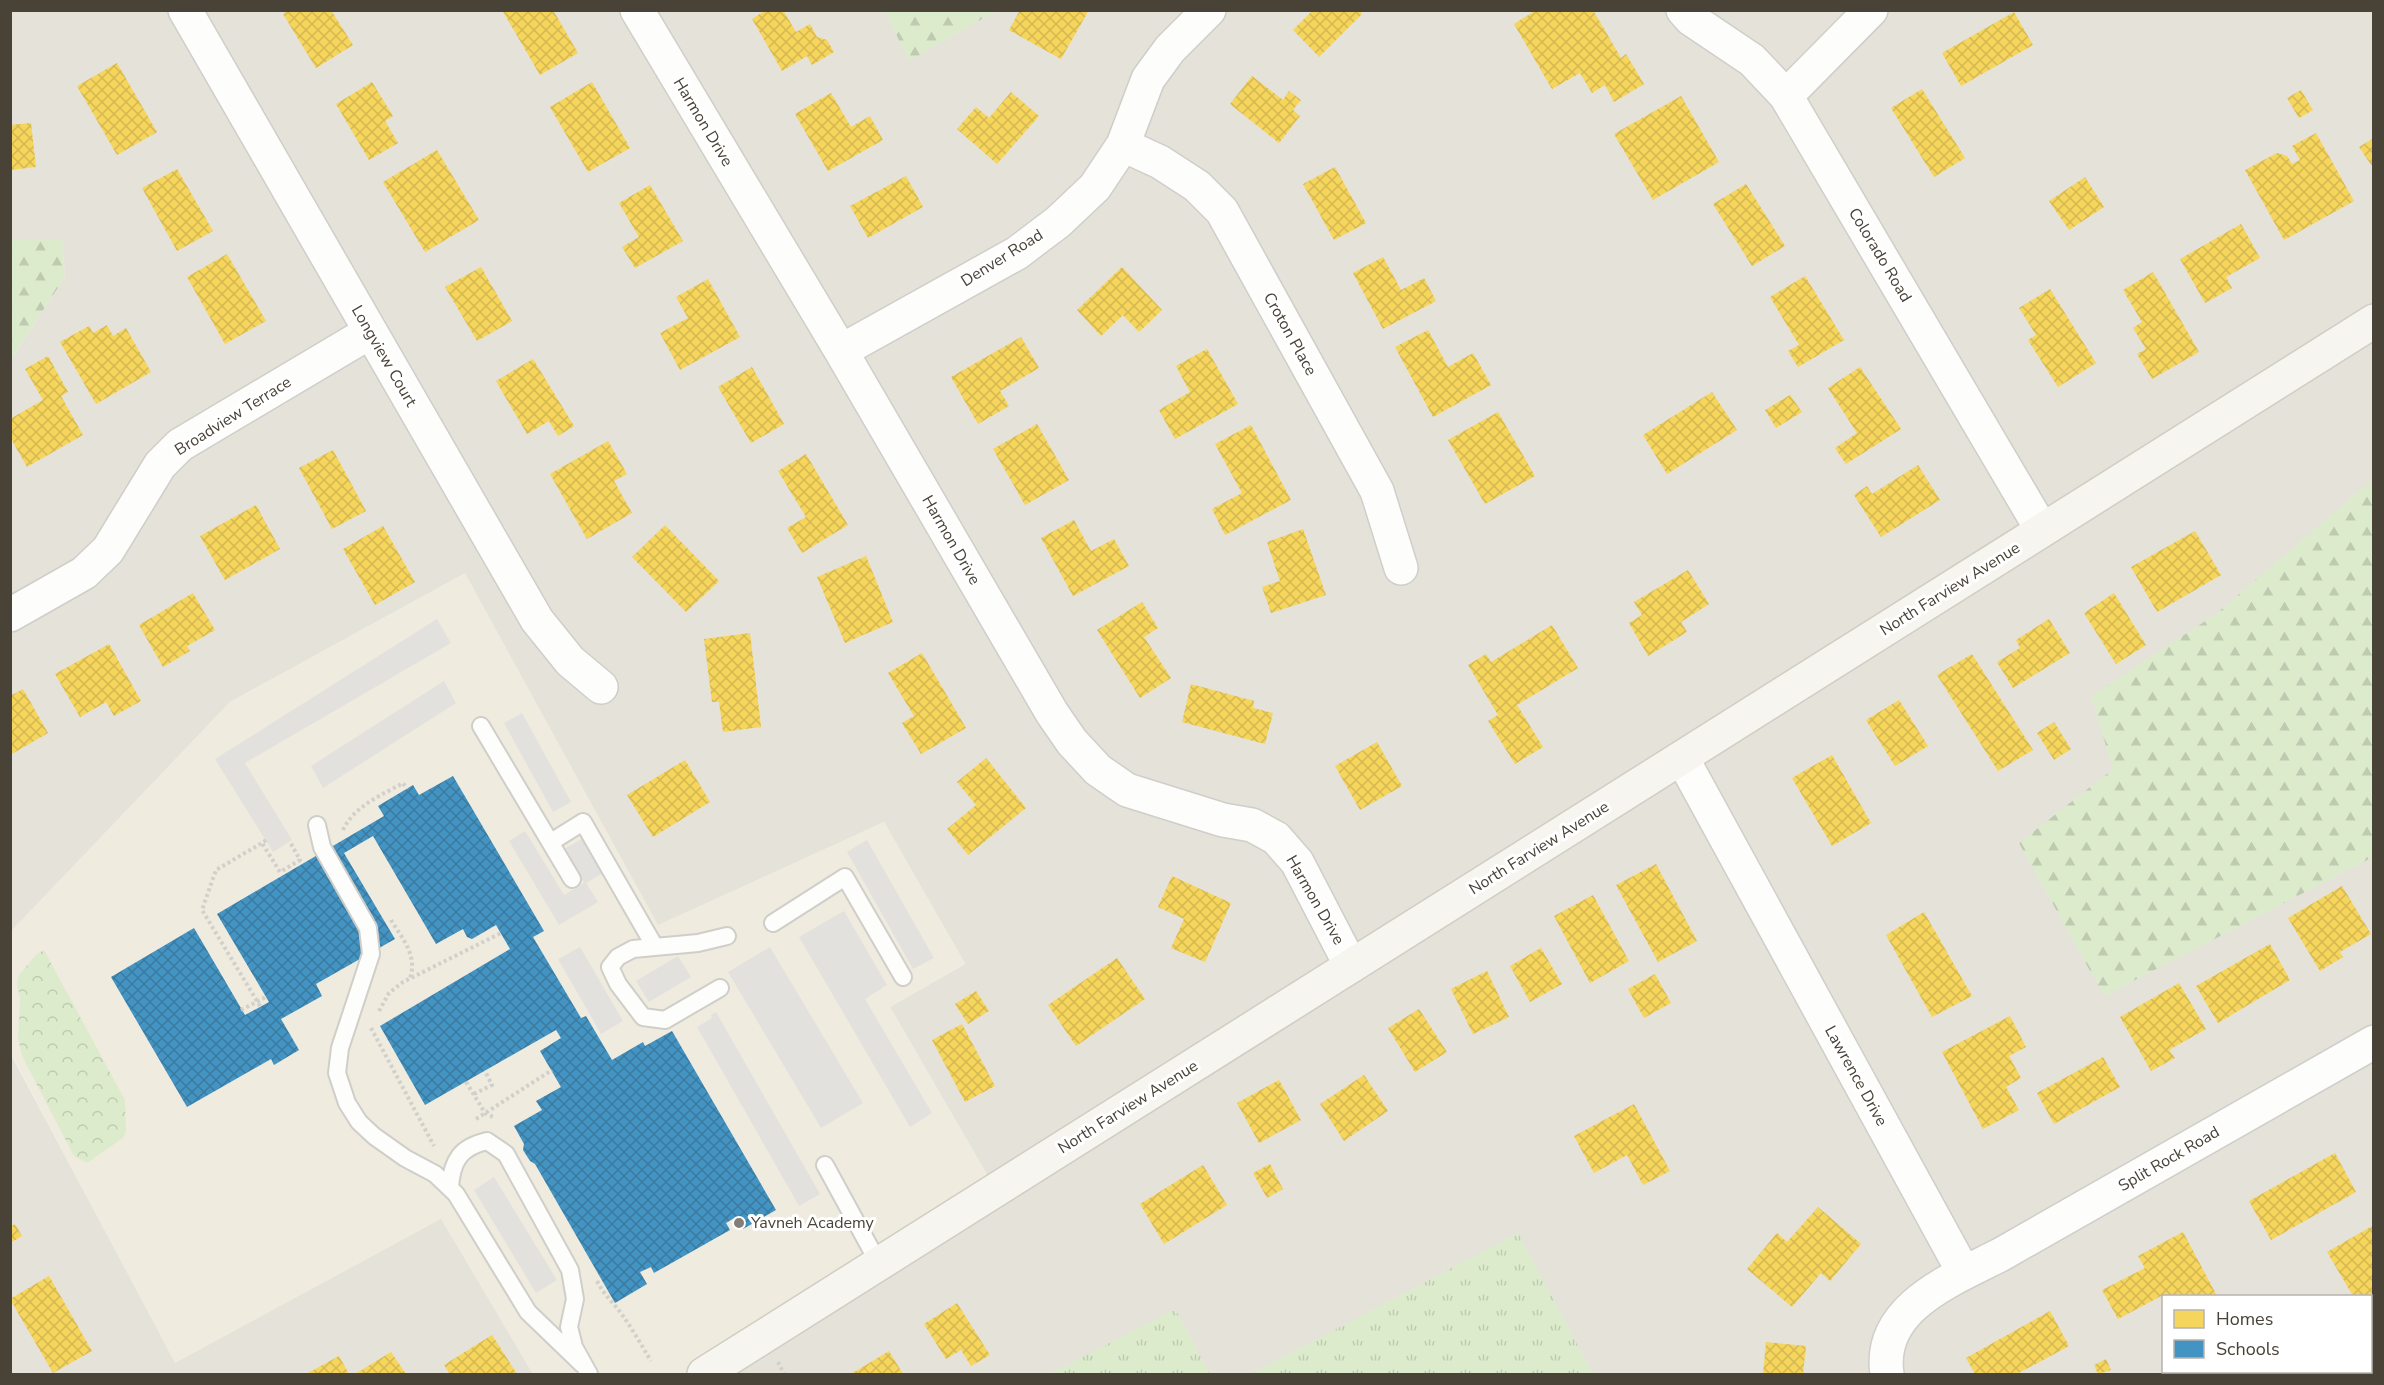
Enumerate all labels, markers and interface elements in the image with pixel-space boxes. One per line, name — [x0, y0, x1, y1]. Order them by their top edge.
street label: Harmon Drive — [668, 73, 738, 171]
street label: Colorado Road — [1843, 204, 1917, 306]
street label: Denver Road — [957, 224, 1047, 292]
street label: Croton Place — [1258, 288, 1322, 380]
street label: Longview Court — [346, 301, 422, 411]
street label: Broadview Terrace — [171, 371, 295, 461]
street label: Harmon Drive — [916, 491, 986, 589]
street label: North Farview Avenue — [1876, 537, 2024, 641]
street label: North Farview Avenue — [1465, 796, 1613, 900]
street label: Harmon Drive — [1280, 851, 1350, 949]
street label: Lawrence Drive — [1819, 1022, 1893, 1130]
street label: North Farview Avenue — [1054, 1055, 1202, 1159]
street label: Split Rock Road — [2114, 1121, 2224, 1197]
place label: Yavneh Academy — [750, 1212, 875, 1234]
marker: Yavneh Academy — [732, 1216, 746, 1230]
legend — [2162, 1295, 2372, 1373]
text: Homes — [2216, 1307, 2273, 1331]
text: Schools — [2216, 1337, 2280, 1361]

